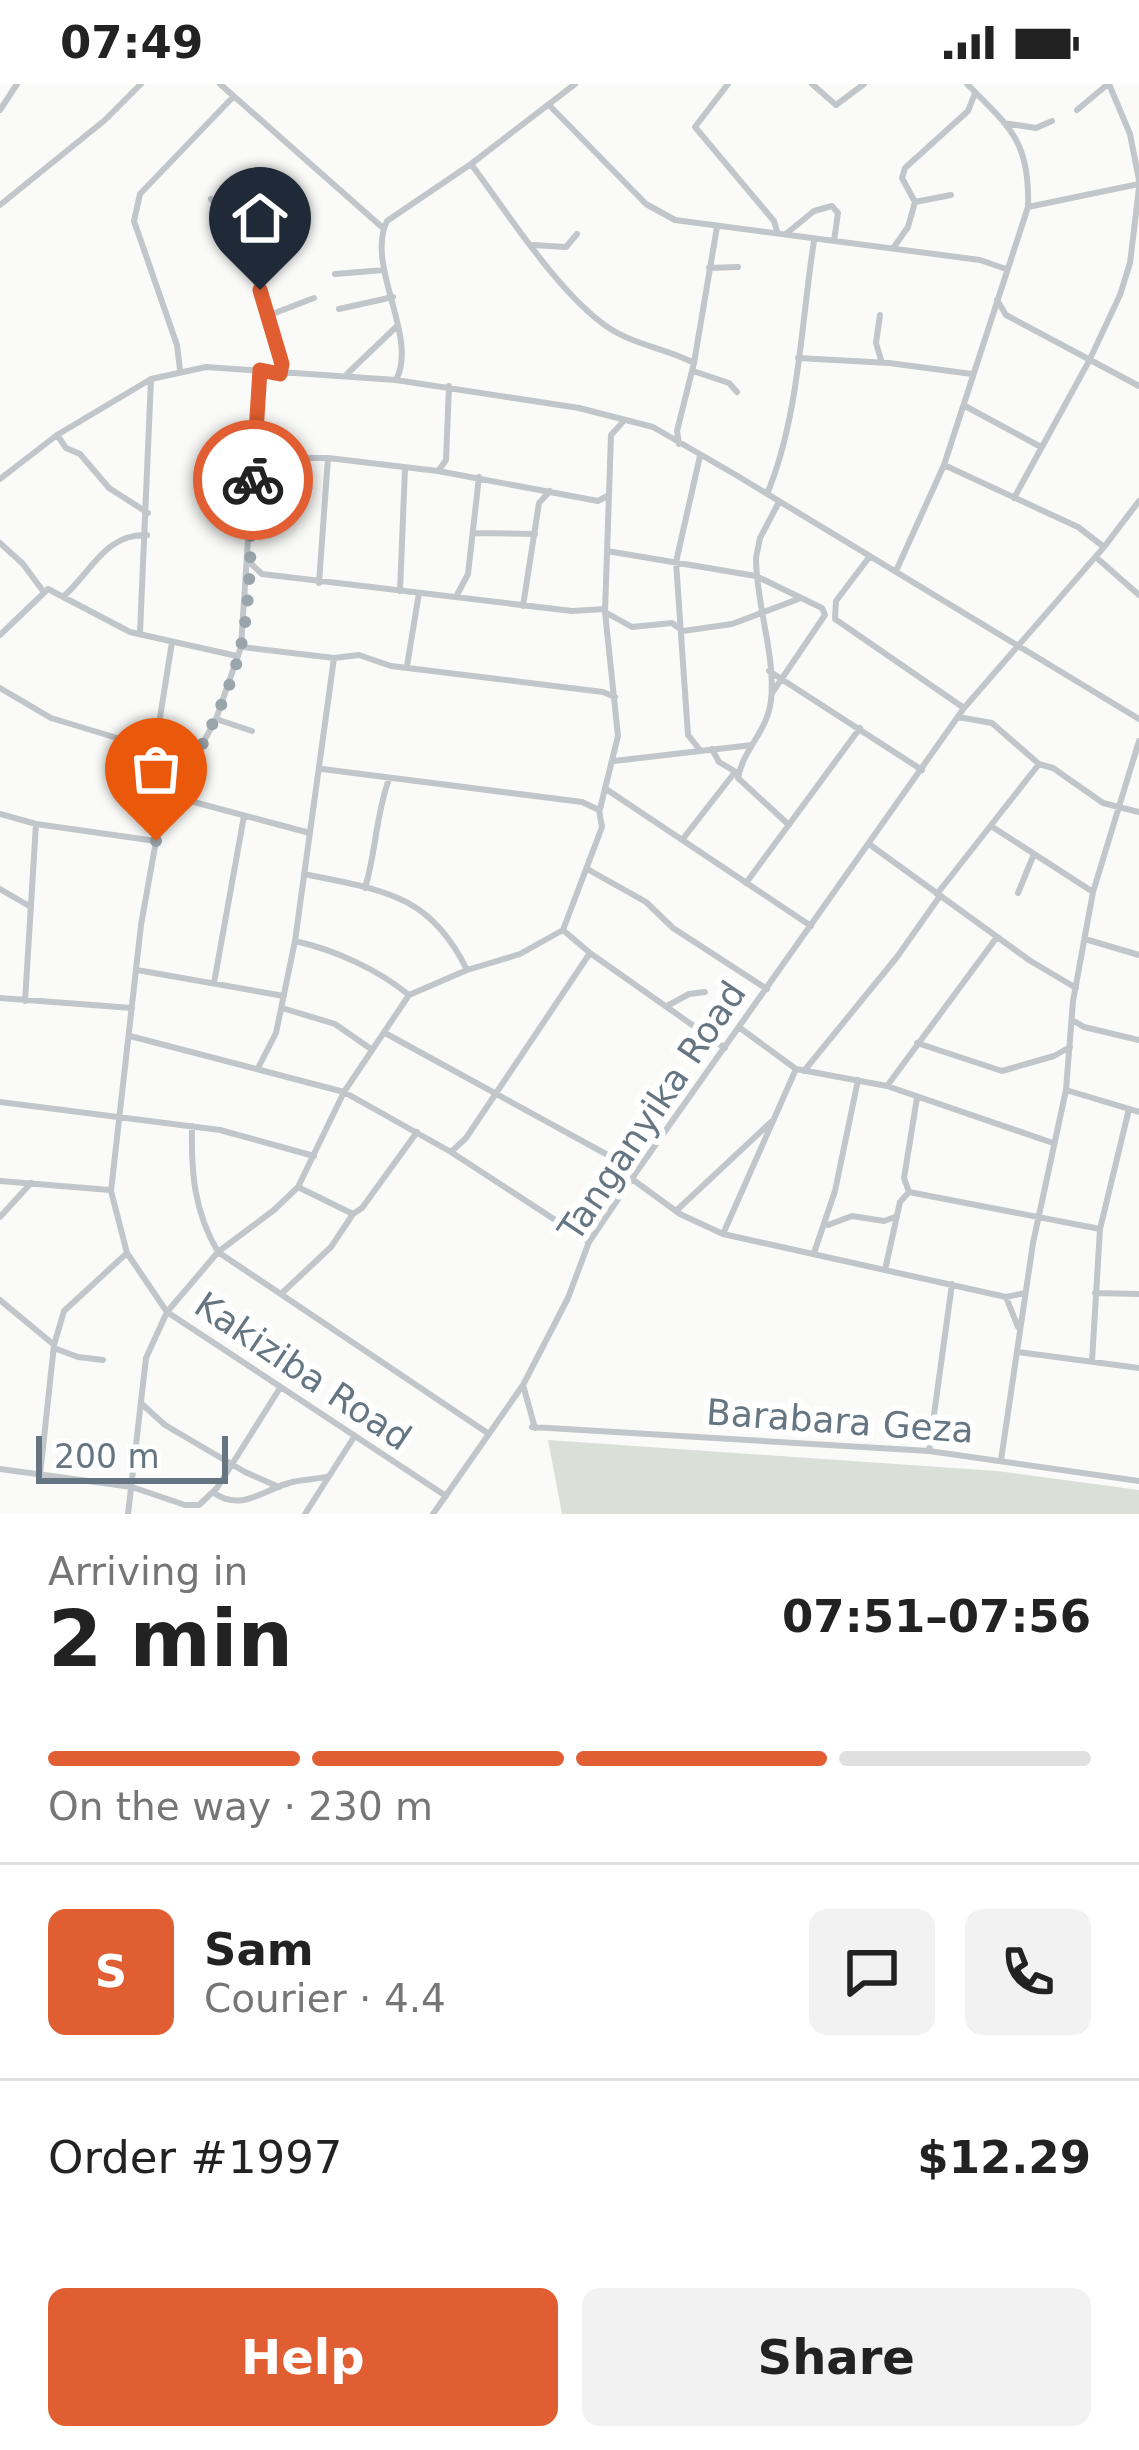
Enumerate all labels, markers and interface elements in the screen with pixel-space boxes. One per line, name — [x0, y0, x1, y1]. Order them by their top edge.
text: 07:49 — [60, 16, 203, 69]
pin — [209, 167, 311, 290]
icon: home — [227, 185, 293, 251]
courier — [193, 420, 313, 540]
icon: bike — [220, 447, 286, 513]
pin — [105, 718, 207, 841]
icon: bag — [123, 736, 189, 802]
street label: Tanganyika Road — [549, 974, 754, 1249]
street label: Kakiziba Road — [187, 1284, 419, 1458]
street label: Barabara Geza — [705, 1391, 975, 1451]
scale bar — [36, 1430, 228, 1483]
text: 200 m — [54, 1437, 160, 1476]
text: Arriving in — [48, 1549, 248, 1594]
text: 07:51–07:56 — [782, 1590, 1091, 1643]
text: 2 min — [48, 1594, 293, 1684]
text: On the way · 230 m — [48, 1784, 433, 1829]
button: chat — [809, 1909, 935, 2035]
button: phone — [965, 1909, 1091, 2035]
text: Sam — [204, 1923, 314, 1976]
text: S — [95, 1945, 127, 1998]
text: Courier · 4.4 — [204, 1976, 446, 2021]
text: Order #1997 — [48, 2131, 342, 2184]
text: $12.29 — [917, 2131, 1091, 2184]
button: Help — [48, 2288, 558, 2426]
button: Share — [582, 2288, 1091, 2426]

